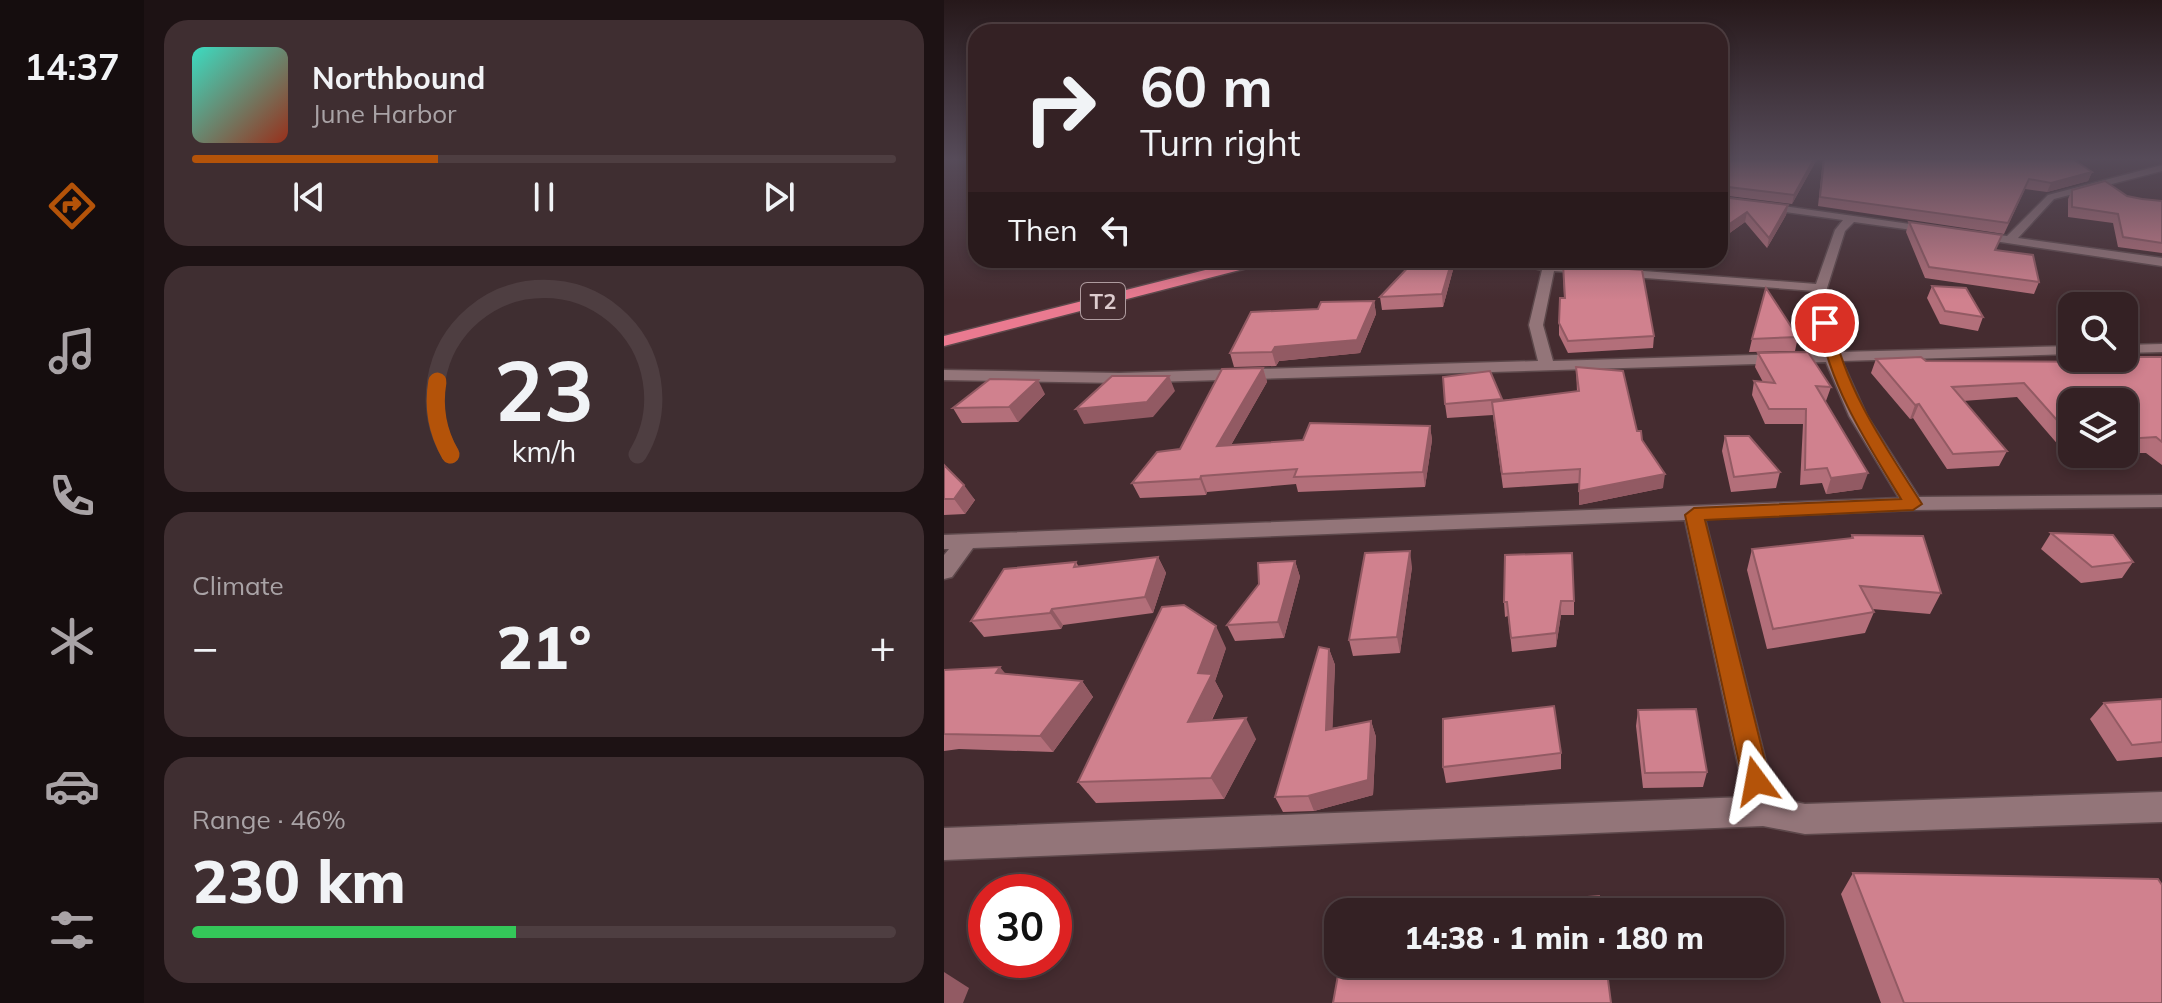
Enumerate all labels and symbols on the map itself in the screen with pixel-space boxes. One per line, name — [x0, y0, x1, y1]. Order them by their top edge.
road number: T2 — [1081, 283, 1125, 319]
pin — [1791, 289, 1859, 357]
position arrow — [1714, 739, 1798, 823]
speed limit sign: 30 — [968, 874, 1072, 978]

